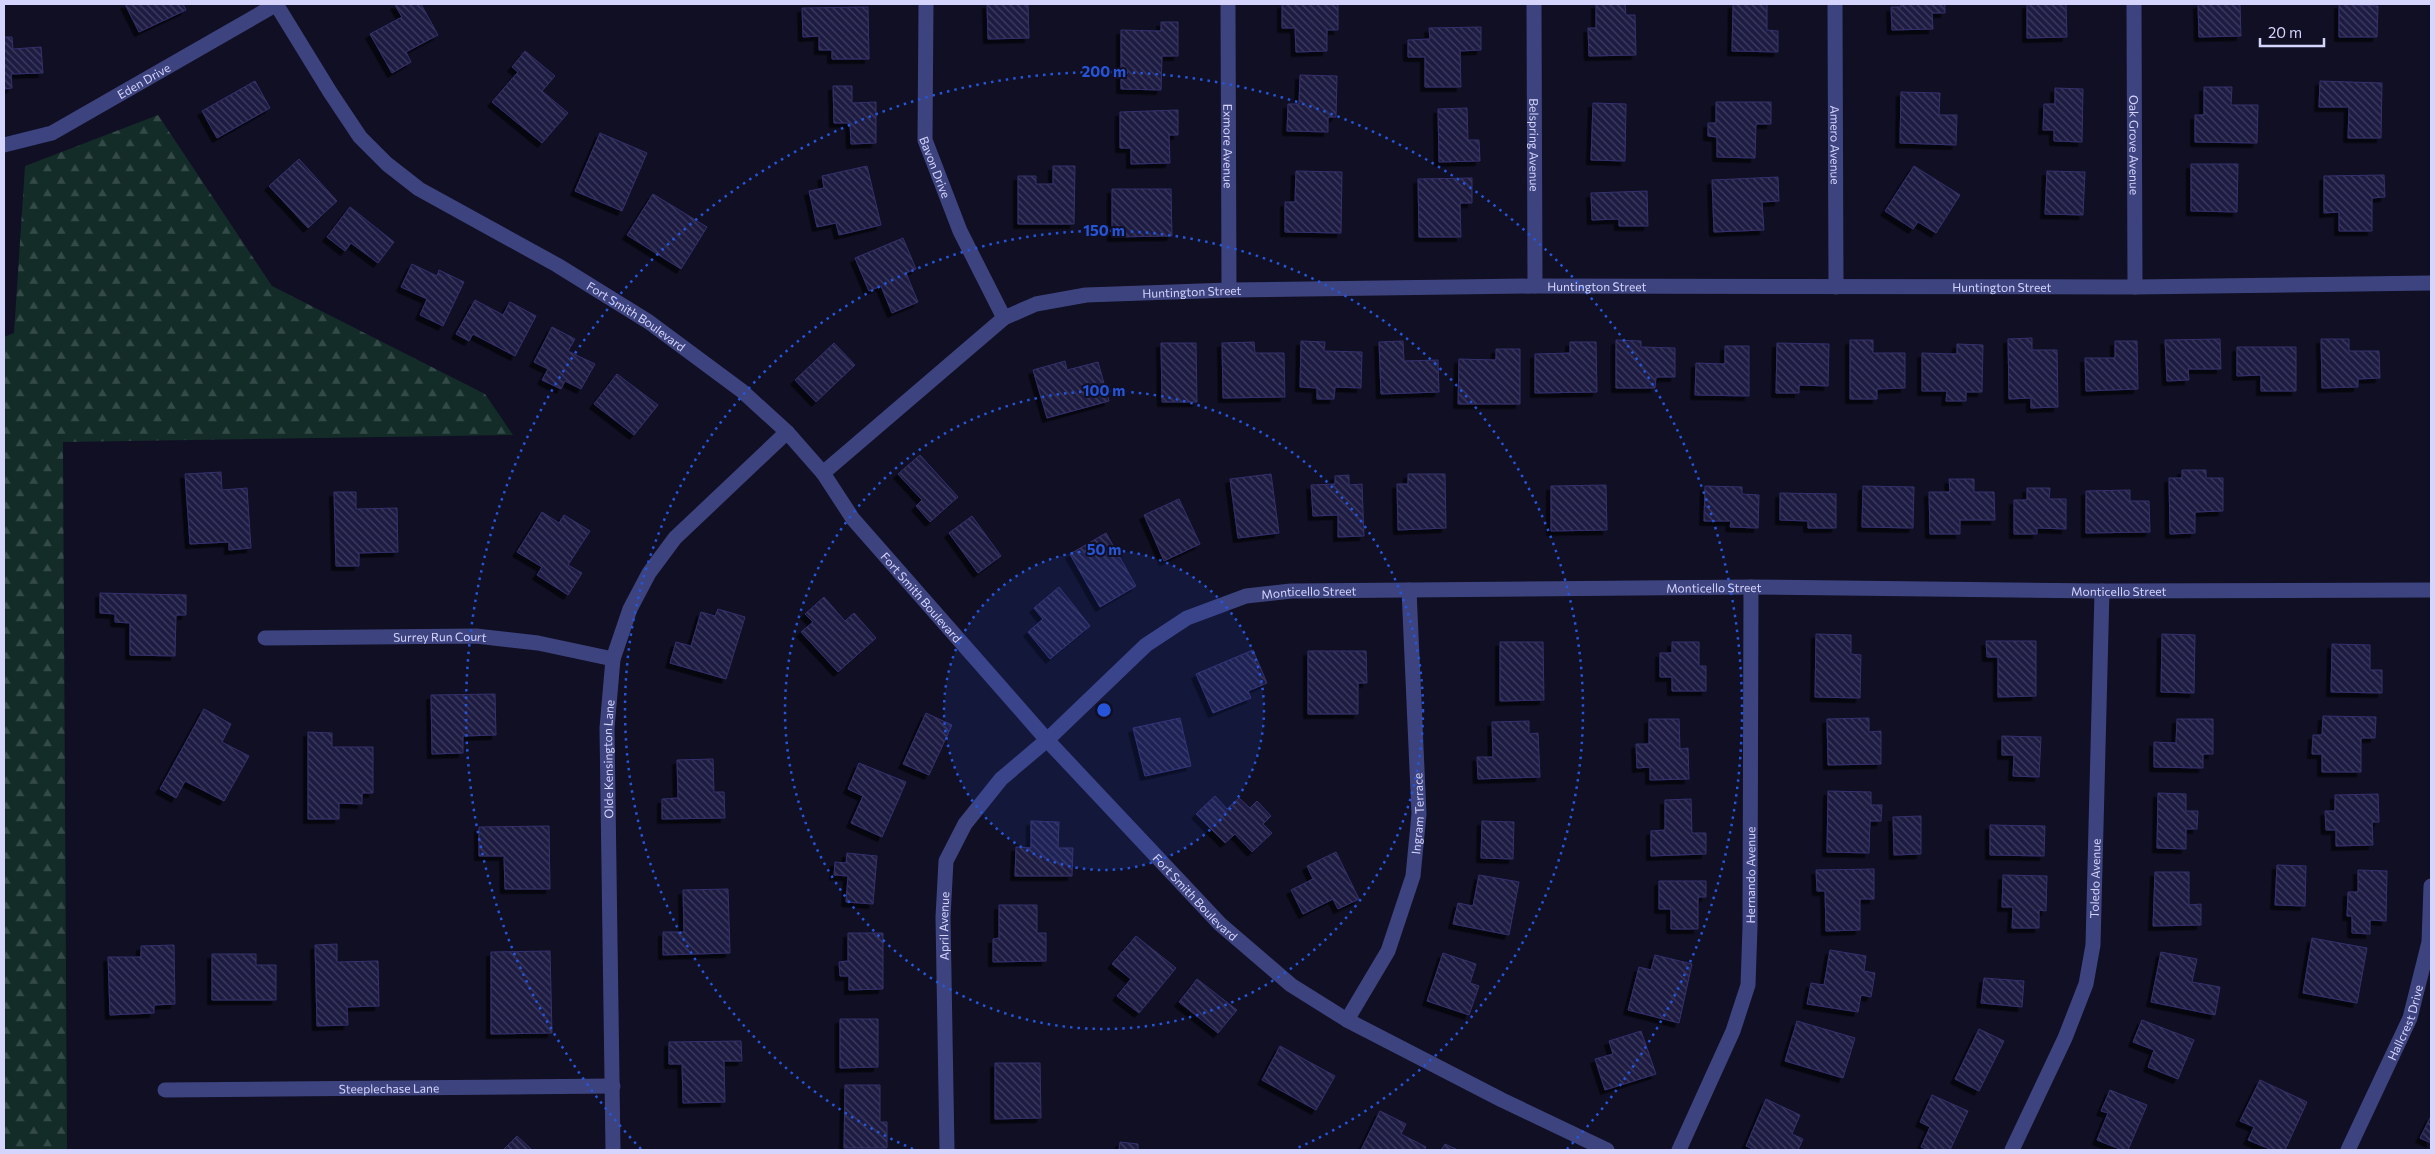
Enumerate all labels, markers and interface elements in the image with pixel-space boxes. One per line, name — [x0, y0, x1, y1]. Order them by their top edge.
scale bar — [2260, 15, 2324, 47]
text: 20 m — [2268, 23, 2302, 41]
street label: Eden Drive — [115, 60, 172, 101]
text: 200 m — [1082, 62, 1126, 80]
street label: Oak Grove Avenue — [2127, 95, 2142, 195]
street label: Belspring Avenue — [1527, 98, 1542, 192]
street label: Exmore Avenue — [1221, 104, 1236, 188]
street label: Amero Avenue — [1828, 105, 1843, 185]
street label: Bavon Drive — [917, 134, 954, 200]
text: 150 m — [1083, 221, 1125, 239]
street label: Fort Smith Boulevard — [584, 278, 688, 354]
street label: Huntington Street — [1547, 279, 1647, 293]
street label: Huntington Street — [1952, 280, 2052, 294]
street label: Huntington Street — [1142, 283, 1242, 300]
text: 100 m — [1083, 381, 1125, 399]
text: 50 m — [1087, 540, 1121, 558]
street label: Fort Smith Boulevard — [878, 549, 965, 645]
street label: Monticello Street — [1666, 580, 1762, 595]
street label: Monticello Street — [1261, 583, 1357, 601]
street label: Monticello Street — [2071, 584, 2167, 598]
street label: Surrey Run Court — [393, 629, 488, 644]
street label: Olde Kensington Lane — [600, 699, 616, 819]
centre of rings — [1095, 701, 1113, 719]
street label: Ingram Terrace — [1408, 772, 1426, 855]
street label: Hernando Avenue — [1743, 827, 1757, 923]
street label: Toledo Avenue — [2087, 838, 2103, 919]
street label: Fort Smith Boulevard — [1150, 850, 1241, 943]
street label: April Avenue — [936, 891, 951, 961]
street label: Hallcrest Drive — [2384, 983, 2425, 1062]
street label: Steeplechase Lane — [339, 1081, 439, 1095]

